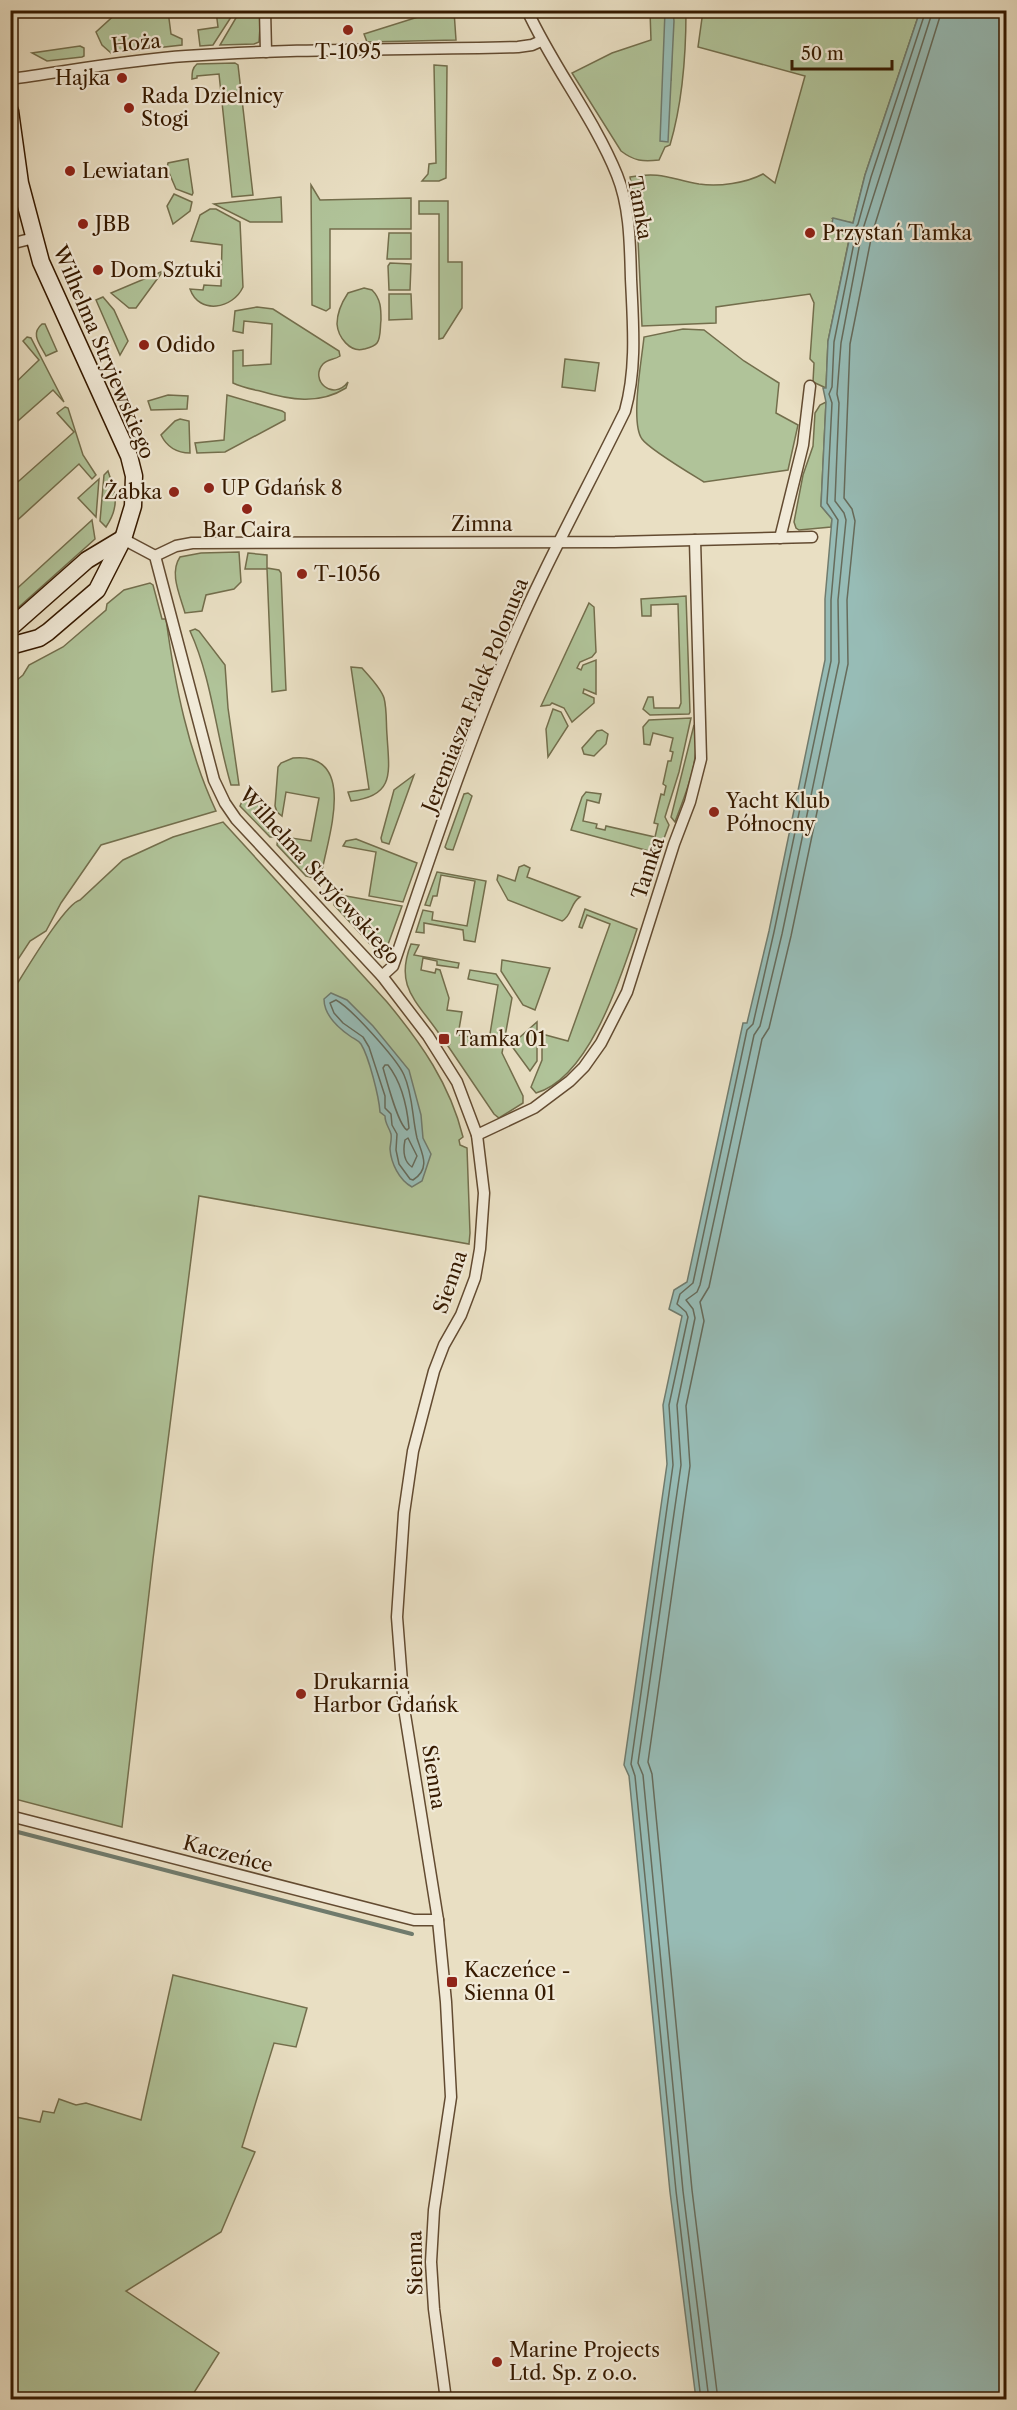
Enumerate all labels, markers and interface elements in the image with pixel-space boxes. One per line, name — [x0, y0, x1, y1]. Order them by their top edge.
marker: T-1095 — [341, 23, 355, 37]
street label: Hoża — [110, 28, 162, 58]
scale bar — [792, 33, 892, 71]
place label: T-1095 — [315, 40, 381, 64]
text: 50 m — [801, 43, 844, 65]
place label: Hajka — [55, 66, 110, 90]
marker: Hajka — [115, 71, 129, 85]
place label: Rada Dzielnicy Stogi — [141, 84, 285, 131]
marker: Rada Dzielnicy Stogi — [122, 101, 136, 115]
place label: Lewiatan — [82, 159, 170, 183]
marker: Lewiatan — [63, 164, 77, 178]
street label: Tamka — [623, 174, 657, 242]
place label: JBB — [92, 212, 130, 236]
marker: JBB — [76, 217, 90, 231]
place label: Przystań Tamka — [822, 221, 972, 245]
marker: Przystań Tamka — [803, 226, 817, 240]
street label: Wilhelma Stryjewskiego — [48, 241, 160, 462]
place label: Dom Sztuki — [110, 258, 222, 282]
marker: Dom Sztuki — [91, 263, 105, 277]
place label: Odido — [156, 333, 215, 357]
marker: Odido — [137, 338, 151, 352]
place label: UP Gdańsk 8 — [221, 476, 343, 500]
place label: Żabka — [104, 479, 162, 504]
marker: UP Gdańsk 8 — [202, 481, 216, 495]
marker: Żabka — [167, 485, 181, 499]
marker: Bar Caira — [240, 502, 254, 516]
street label: Zimna — [451, 512, 513, 536]
place label: Bar Caira — [203, 518, 292, 542]
place label: T-1056 — [314, 562, 380, 586]
marker: T-1056 — [295, 567, 309, 581]
street label: Jeremiasza Falck Polonusa — [416, 574, 533, 818]
street label: Wilhelma Stryjewskiego — [234, 782, 406, 969]
place label: Yacht Klub Północny — [725, 789, 830, 836]
marker: Yacht Klub Północny — [707, 805, 721, 819]
street label: Tamka — [627, 833, 669, 902]
place label: Tamka 01 — [456, 1027, 547, 1051]
marker: Tamka 01 — [437, 1032, 451, 1046]
street label: Sienna — [428, 1247, 472, 1317]
place label: Drukarnia Harbor Gdańsk — [313, 1670, 459, 1717]
marker: Drukarnia Harbor Gdańsk — [294, 1687, 308, 1701]
street label: Sienna — [417, 1743, 451, 1811]
street label: Kaczeńce — [180, 1830, 276, 1878]
place label: Kaczeńce - Sienna 01 — [464, 1958, 571, 2005]
marker: Kaczeńce - Sienna 01 — [445, 1975, 459, 1989]
street label: Sienna — [402, 2230, 428, 2296]
place label: Marine Projects Ltd. Sp. z o.o. — [509, 2338, 660, 2385]
marker: Marine Projects Ltd. Sp. z o.o. — [490, 2355, 504, 2369]

